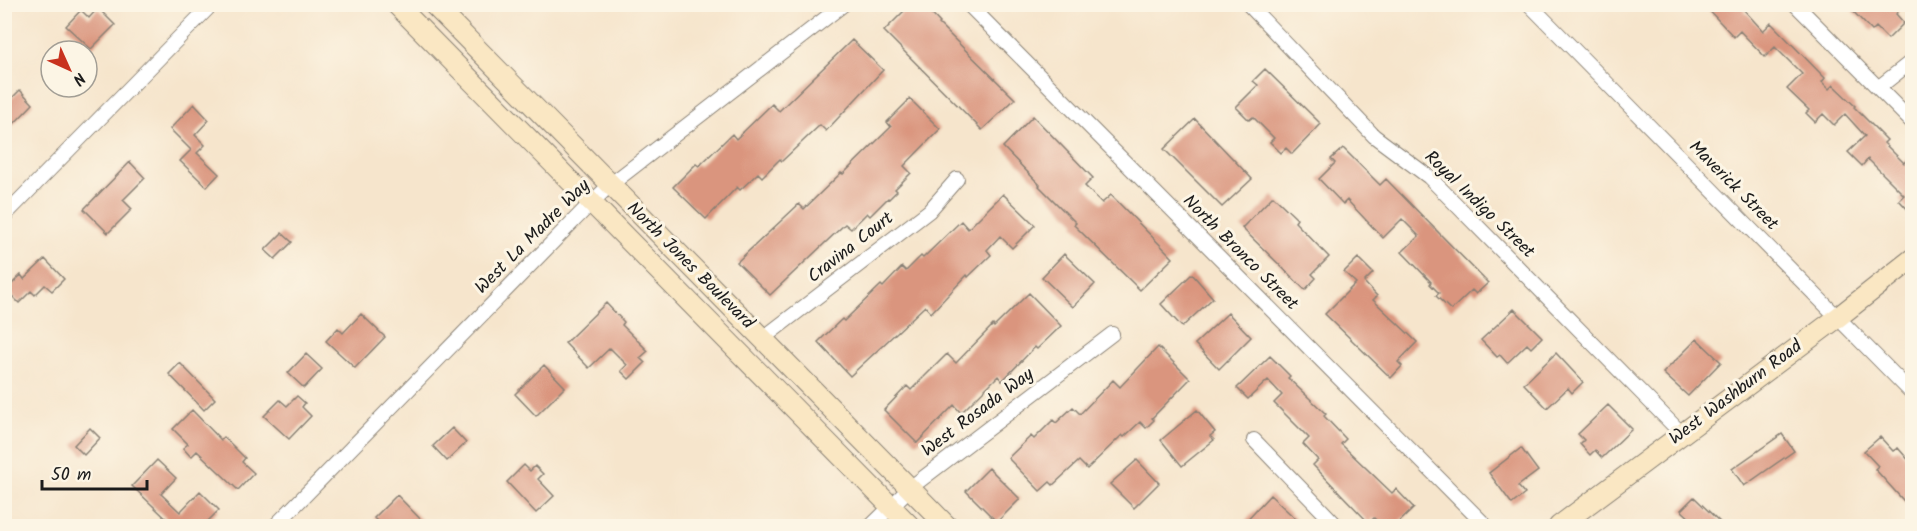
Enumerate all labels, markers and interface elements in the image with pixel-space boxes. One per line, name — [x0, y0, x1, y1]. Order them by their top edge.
north arrow — [39, 39, 99, 99]
text: N — [66, 66, 91, 91]
street label: Maverick Street — [1681, 134, 1786, 239]
street label: Royal Indigo Street — [1417, 144, 1542, 267]
street label: West La Madre Way — [469, 172, 598, 301]
street label: North Bronco Street — [1175, 188, 1306, 319]
street label: North Jones Boulevard — [619, 195, 761, 337]
street label: Cravina Court — [802, 204, 901, 291]
street label: West Washburn Road — [1663, 332, 1810, 453]
street label: West Rosada Way — [916, 361, 1041, 465]
scale bar — [42, 453, 147, 491]
text: 50 m — [51, 461, 91, 490]

